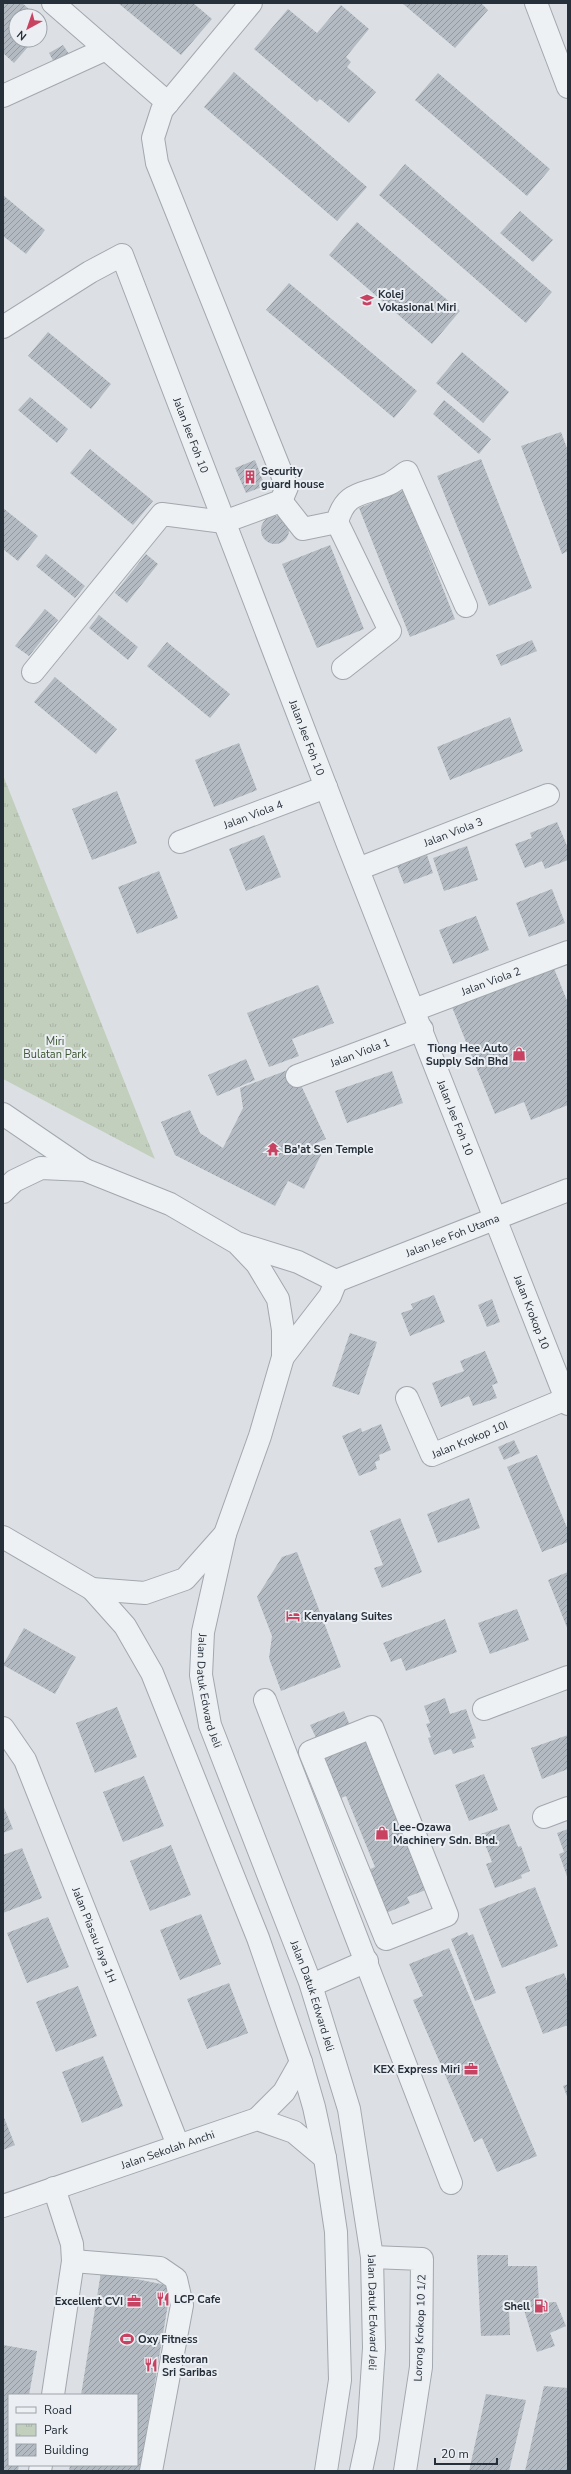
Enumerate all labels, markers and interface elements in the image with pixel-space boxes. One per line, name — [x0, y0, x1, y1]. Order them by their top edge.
north arrow — [8, 8, 48, 48]
text: N — [14, 27, 30, 44]
place label: Kolej Vokasional Miri — [377, 287, 456, 315]
school or university icon: Kolej Vokasional Miri — [359, 292, 375, 308]
street label: Jalan Jee Foh 10 — [169, 394, 212, 475]
place label: Security guard house — [261, 464, 324, 492]
building icon: Security guard house — [242, 469, 258, 485]
street label: Jalan Jee Foh 10 — [285, 697, 328, 778]
street label: Jalan Viola 4 — [220, 796, 285, 833]
street label: Jalan Viola 3 — [420, 814, 485, 851]
street label: Jalan Viola 2 — [458, 963, 523, 999]
park label: Miri Bulatan Park — [23, 1034, 87, 1062]
street label: Jalan Viola 1 — [327, 1034, 392, 1071]
place label: Tiong Hee Auto Supply Sdn Bhd — [426, 1041, 508, 1069]
shop icon: Tiong Hee Auto Supply Sdn Bhd — [511, 1046, 527, 1062]
street label: Jalan Jee Foh 10 — [433, 1077, 477, 1158]
temple icon: Ba'at Sen Temple — [265, 1141, 281, 1157]
place label: Ba'at Sen Temple — [284, 1142, 373, 1157]
street label: Jalan Jee Foh Utama — [402, 1210, 502, 1261]
street label: Jalan Krokop 10 — [510, 1272, 553, 1352]
street label: Jalan Krokop 10I — [428, 1417, 510, 1462]
hotel icon: Kenyalang Suites — [285, 1608, 301, 1624]
place label: Kenyalang Suites — [304, 1609, 392, 1624]
street label: Jalan Datuk Edward Jeli — [193, 1632, 226, 1750]
place label: Lee-Ozawa Machinery Sdn. Bhd. — [393, 1820, 498, 1848]
shop icon: Lee-Ozawa Machinery Sdn. Bhd. — [374, 1825, 390, 1841]
street label: Jalan Piasau Jaya 1H — [68, 1884, 120, 1985]
street label: Jalan Datuk Edward Jeli — [287, 1937, 338, 2053]
office icon: KEX Express Miri — [463, 2061, 479, 2077]
place label: KEX Express Miri — [373, 2062, 460, 2077]
street label: Jalan Sekolah Anchi — [118, 2127, 216, 2173]
street label: Jalan Datuk Edward Jeli — [364, 2252, 382, 2371]
street label: Lorong Krokop 10 1/2 — [411, 2274, 429, 2382]
restaurant icon: LCP Cafe — [155, 2291, 171, 2307]
place label: LCP Cafe — [174, 2292, 221, 2307]
office icon: Excellent CVI — [126, 2293, 142, 2309]
place label: Excellent CVI — [55, 2294, 123, 2309]
fuel station icon: Shell — [533, 2298, 549, 2314]
place label: Shell — [504, 2299, 530, 2314]
sports icon: Oxy Fitness — [119, 2331, 135, 2347]
place label: Oxy Fitness — [138, 2332, 198, 2347]
place label: Restoran Sri Saribas — [162, 2352, 217, 2380]
restaurant icon: Restoran Sri Saribas — [143, 2357, 159, 2373]
legend — [8, 2394, 138, 2466]
text: Road — [44, 2402, 72, 2418]
text: Park — [44, 2422, 69, 2438]
scale bar — [435, 2440, 497, 2466]
text: Building — [44, 2442, 89, 2458]
text: 20 m — [441, 2446, 469, 2462]

